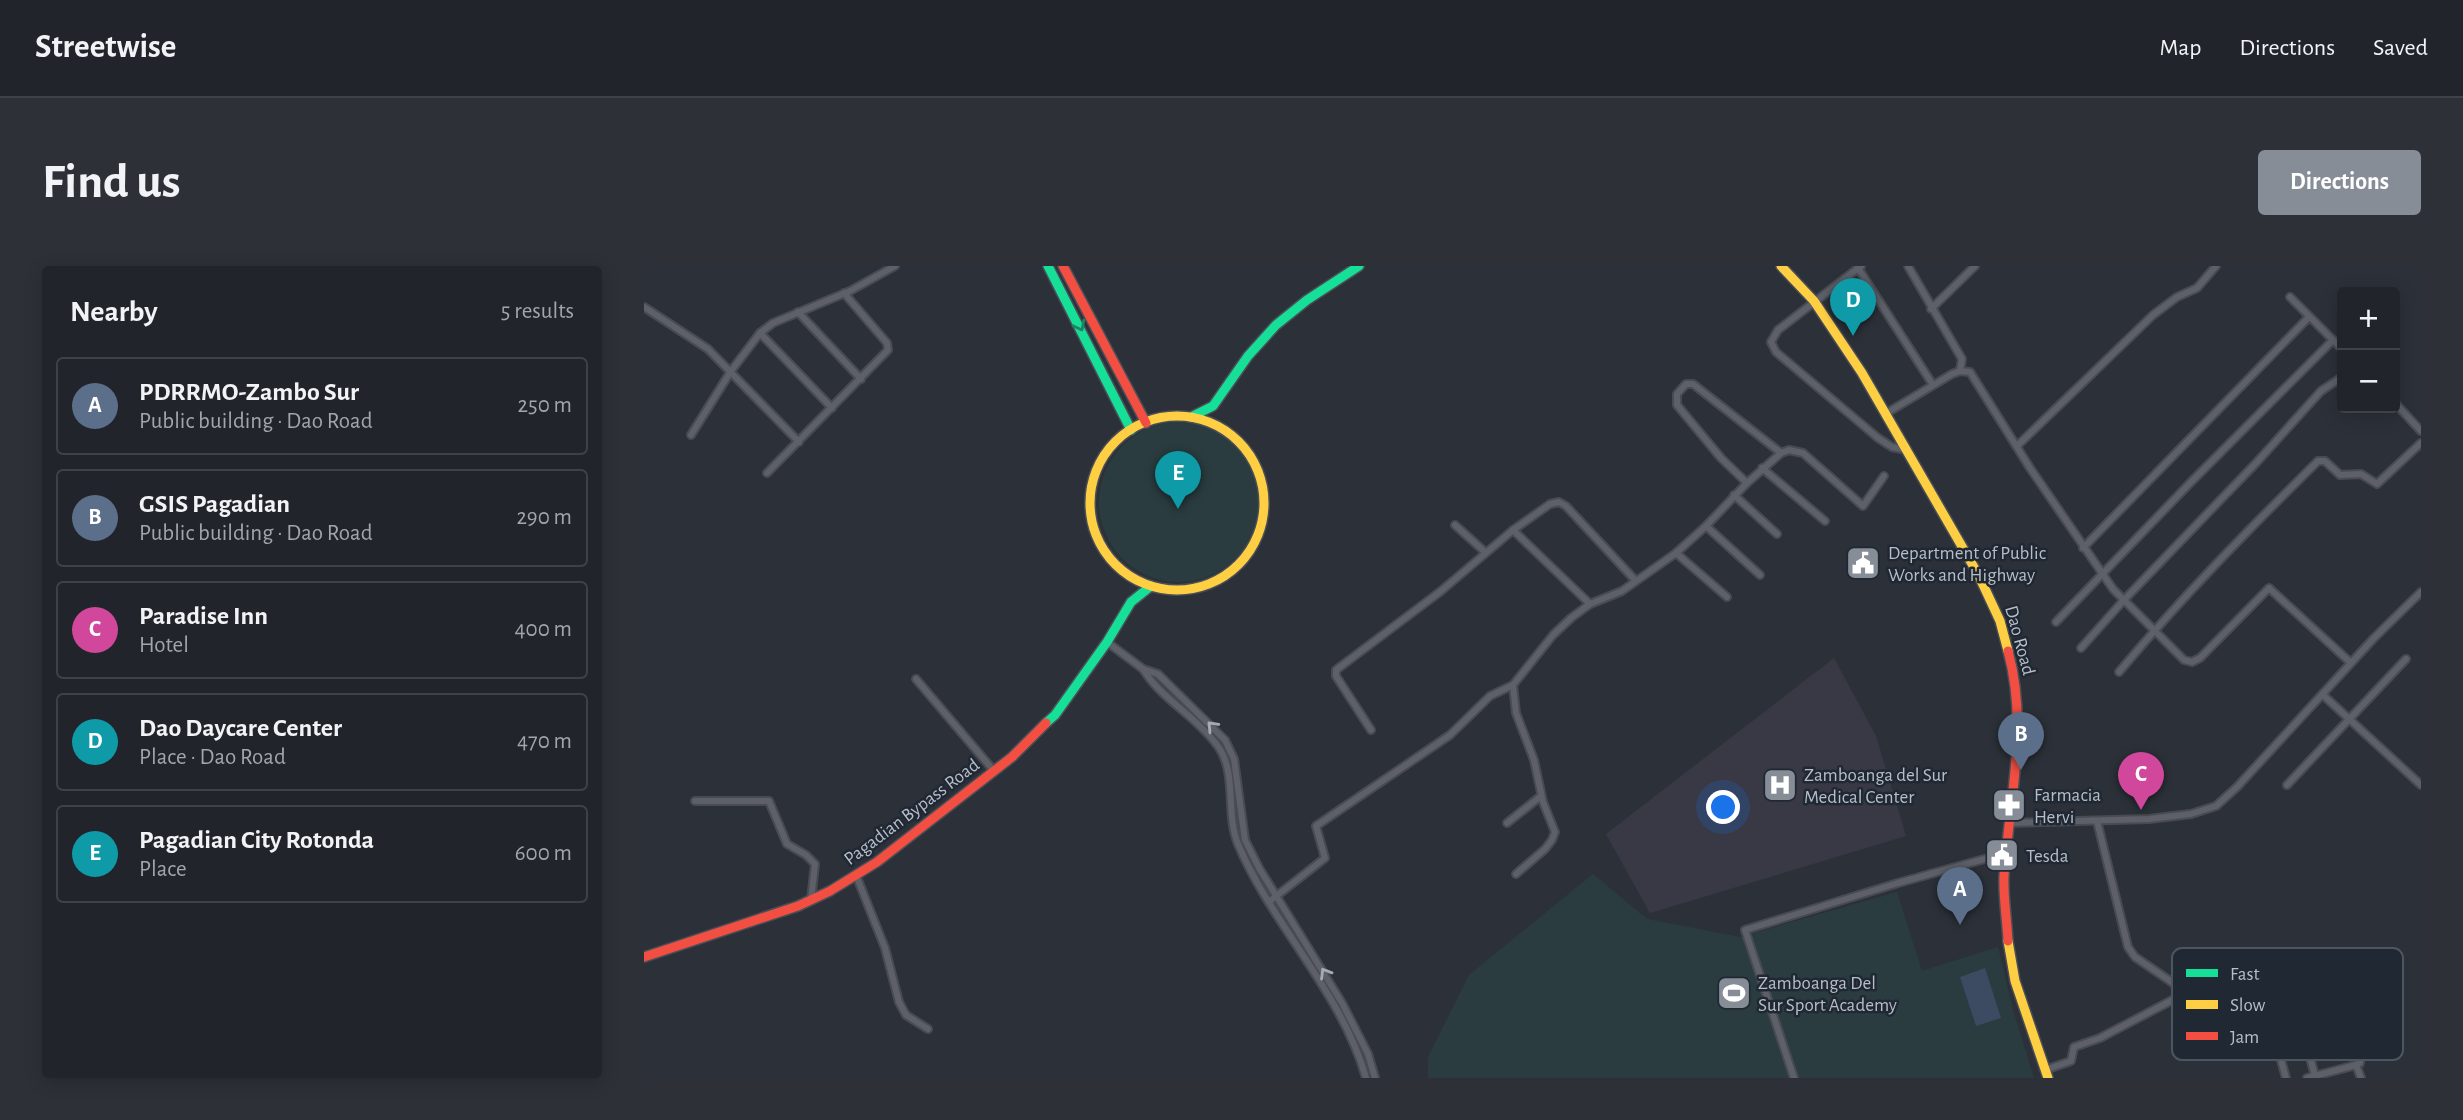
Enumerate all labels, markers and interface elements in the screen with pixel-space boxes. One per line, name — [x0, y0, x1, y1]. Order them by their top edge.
text: Streetwise — [35, 31, 176, 64]
text: Map — [2159, 36, 2201, 60]
text: Directions — [2239, 36, 2335, 60]
text: Saved — [2373, 36, 2428, 60]
button: Directions — [2258, 150, 2421, 215]
text: Find us — [42, 158, 181, 207]
pin: D — [1830, 278, 1876, 336]
map controls — [2337, 287, 2400, 413]
button: + — [2337, 287, 2400, 350]
text: Nearby — [70, 297, 158, 327]
text: 5 results — [501, 300, 574, 323]
one-way arrow — [1072, 319, 1086, 331]
button: − — [2337, 350, 2400, 413]
text: PDRRMO-Zambo Sur — [139, 379, 359, 405]
text: A — [88, 394, 102, 417]
text: 250 m — [518, 394, 572, 417]
text: Public building · Dao Road — [139, 410, 373, 433]
pin: E — [1155, 451, 1201, 509]
text: GSIS Pagadian — [139, 491, 290, 517]
text: B — [88, 506, 102, 529]
text: 290 m — [516, 506, 572, 529]
text: Public building · Dao Road — [139, 522, 373, 545]
public building icon: Department of Public Works and Highway — [1844, 544, 1882, 582]
place label: Department of Public Works and Highway — [1888, 544, 2046, 585]
text: Paradise Inn — [139, 603, 268, 629]
street label: Dao Road — [2001, 603, 2038, 677]
text: C — [89, 618, 101, 641]
text: 400 m — [514, 618, 572, 641]
text: Hotel — [139, 634, 189, 657]
pin: B — [1998, 712, 2044, 770]
text: Dao Daycare Center — [139, 715, 342, 741]
one-way arrow — [1208, 721, 1221, 734]
text: D — [87, 730, 103, 753]
text: 470 m — [517, 730, 572, 753]
text: Place · Dao Road — [139, 746, 286, 769]
pin: C — [2118, 752, 2164, 810]
street label: Pagadian Bypass Road — [841, 755, 983, 869]
hospital icon: Zamboanga del Sur Medical Center — [1761, 766, 1799, 804]
place label: Zamboanga del Sur Medical Center — [1804, 766, 1947, 807]
pharmacy icon: Farmacia Hervi — [1990, 786, 2028, 824]
place label: Farmacia Hervi — [2034, 786, 2101, 827]
your location — [1706, 790, 1740, 824]
text: Pagadian City Rotonda — [139, 827, 374, 853]
public building icon: Tesda — [1983, 836, 2021, 874]
text: E — [89, 842, 101, 865]
text: 600 m — [515, 842, 572, 865]
place label: Tesda — [2026, 847, 2069, 866]
text: Place — [139, 858, 187, 881]
pin: A — [1937, 867, 1983, 925]
legend — [2172, 948, 2403, 1060]
text: Fast — [2230, 965, 2260, 984]
one-way arrow — [1320, 967, 1333, 980]
sports icon: Zamboanga Del Sur Sport Academy — [1715, 974, 1753, 1012]
place label: Zamboanga Del Sur Sport Academy — [1758, 974, 1897, 1015]
text: Slow — [2230, 996, 2266, 1015]
text: Jam — [2230, 1028, 2259, 1047]

